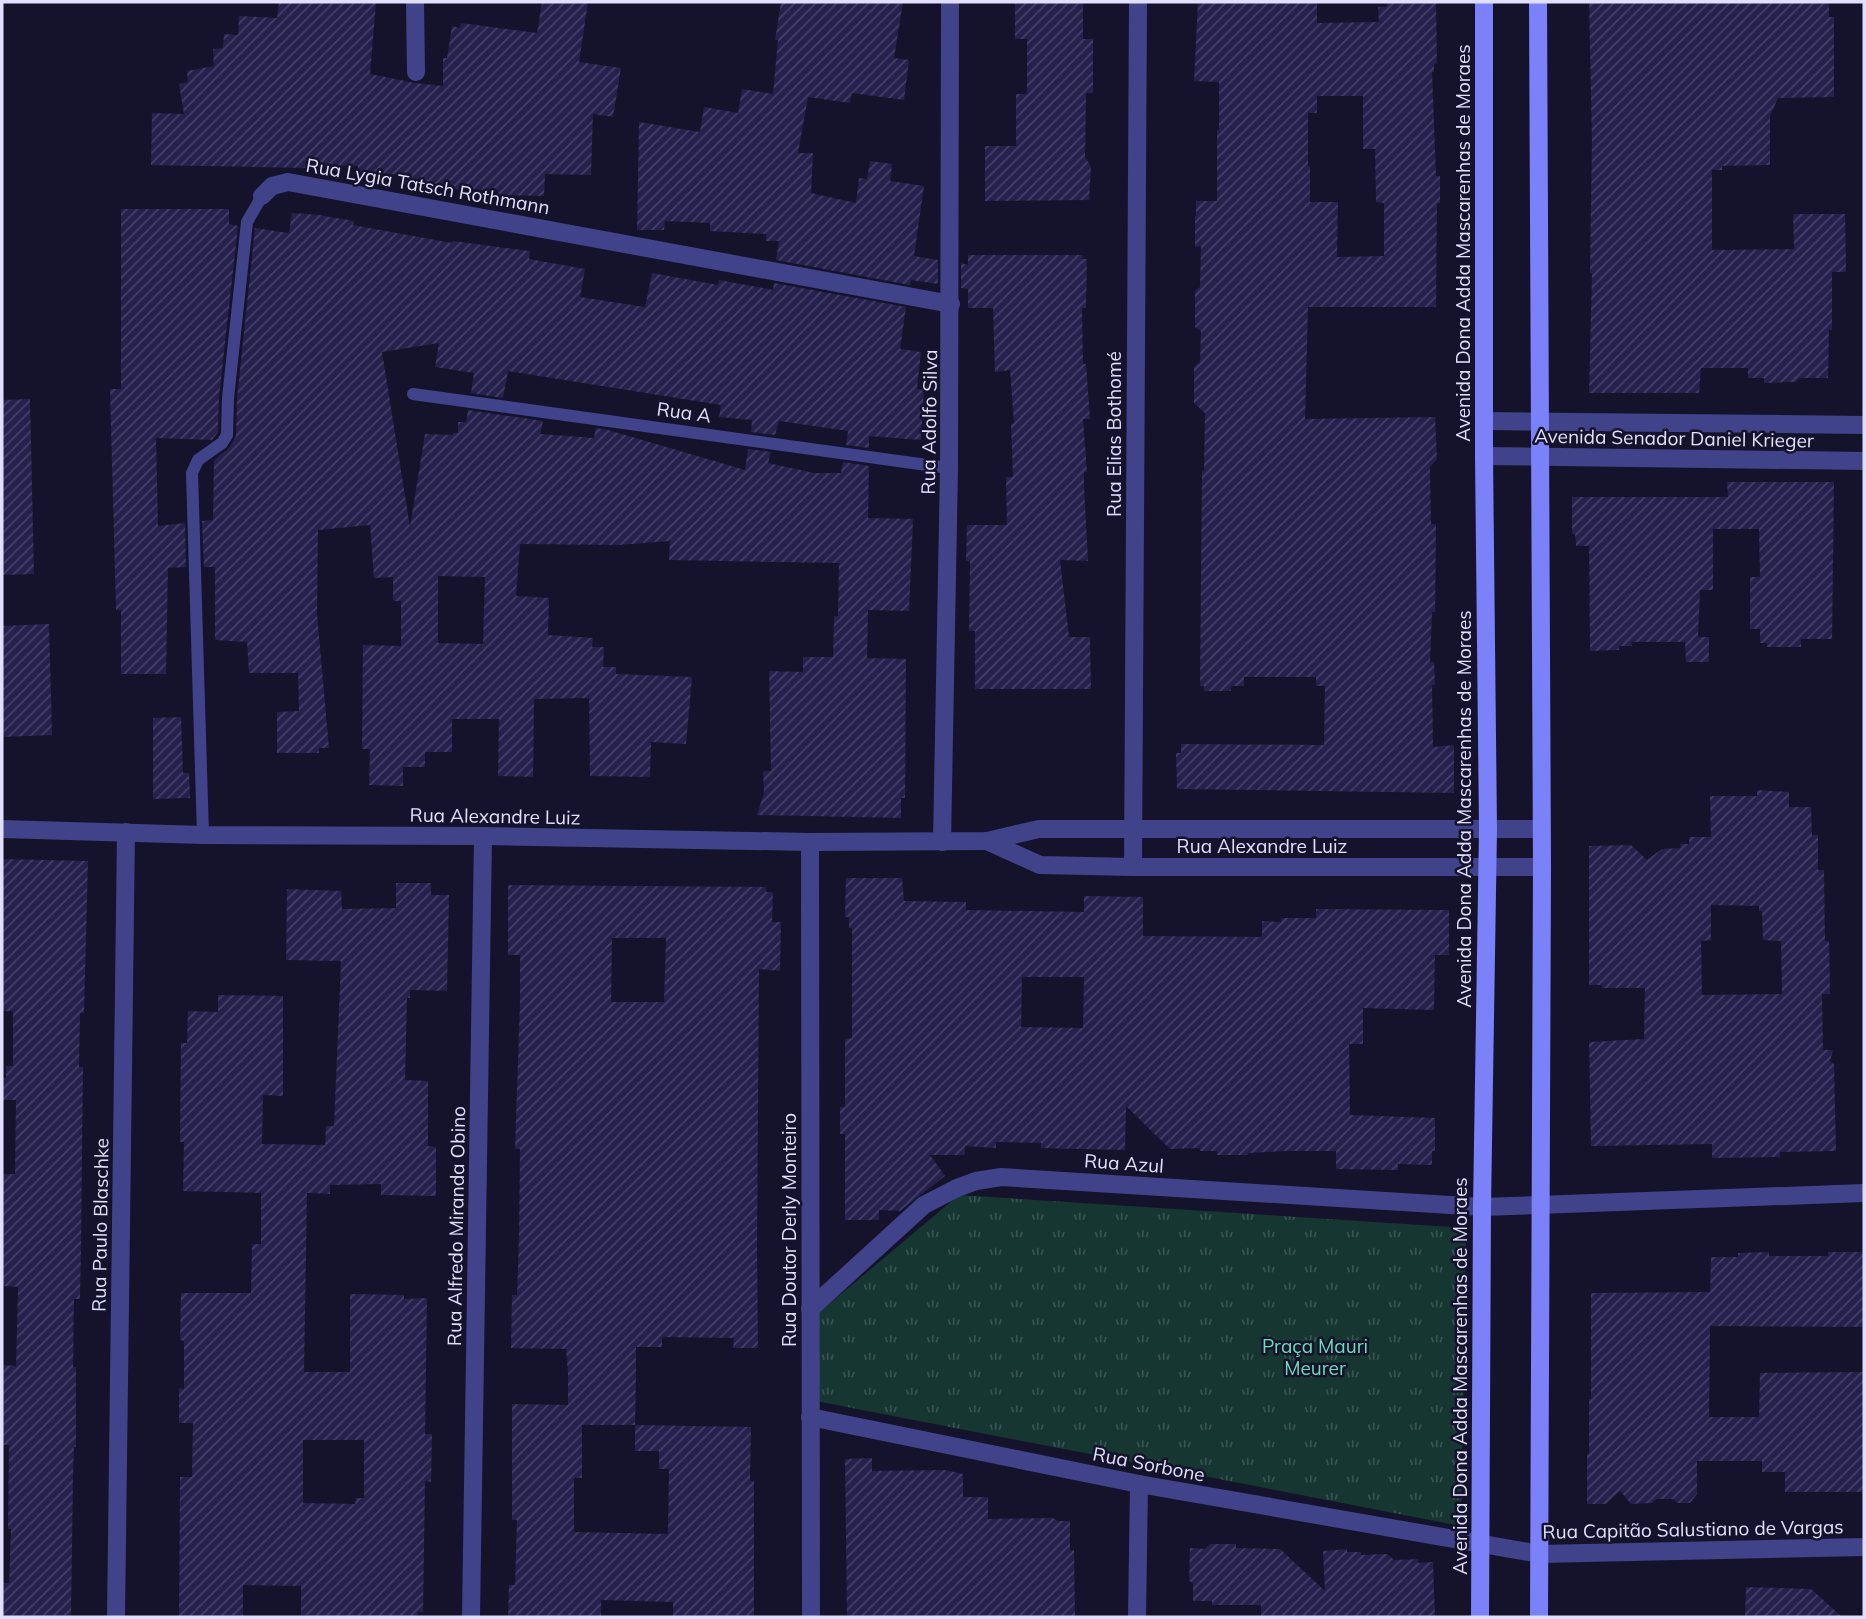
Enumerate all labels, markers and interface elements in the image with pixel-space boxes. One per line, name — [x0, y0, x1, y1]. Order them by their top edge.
street label: Avenida Dona Adda Mascarenhas de Moraes — [1451, 44, 1475, 442]
street label: Rua Lygia Tatsch Rothmann — [304, 153, 552, 219]
street label: Rua Adolfo Silva — [916, 349, 942, 495]
street label: Rua Elias Bothomé — [1102, 351, 1126, 517]
street label: Rua A — [655, 396, 713, 428]
street label: Avenida Senador Daniel Krieger — [1534, 424, 1814, 452]
street label: Avenida Dona Adda Mascarenhas de Moraes — [1452, 610, 1476, 1008]
street label: Rua Alexandre Luiz — [409, 803, 581, 829]
street label: Rua Alexandre Luiz — [1177, 834, 1348, 858]
street label: Rua Alfredo Miranda Obino — [442, 1106, 470, 1346]
street label: Rua Doutor Derly Monteiro — [777, 1113, 801, 1347]
street label: Rua Paulo Blaschke — [86, 1138, 114, 1312]
street label: Rua Azul — [1083, 1148, 1165, 1178]
street label: Avenida Dona Adda Mascarenhas de Moraes — [1448, 1177, 1472, 1575]
park label: Praça Mauri Meurer — [1262, 1334, 1368, 1380]
street label: Rua Sorbone — [1091, 1441, 1207, 1487]
street label: Rua Capitão Salustiano de Vargas — [1542, 1514, 1844, 1544]

